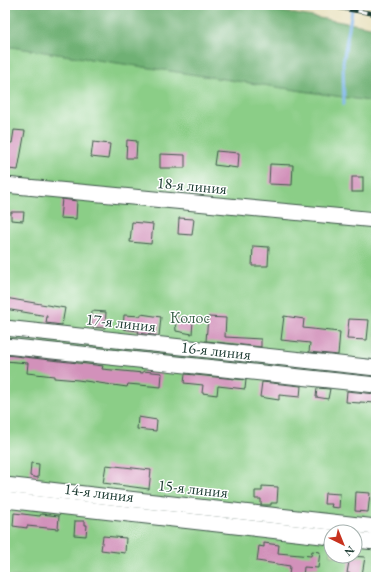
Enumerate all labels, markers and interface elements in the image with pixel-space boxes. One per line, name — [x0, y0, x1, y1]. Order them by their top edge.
street label: 18-я линия — [156, 172, 228, 199]
park label: Колос — [170, 307, 210, 328]
street label: 17-я линия — [85, 308, 157, 337]
street label: 16-я линия — [180, 336, 252, 365]
street label: 15-я линия — [157, 474, 229, 503]
street label: 14-я линия — [63, 478, 135, 507]
north arrow — [323, 524, 363, 564]
text: N — [342, 543, 358, 560]

